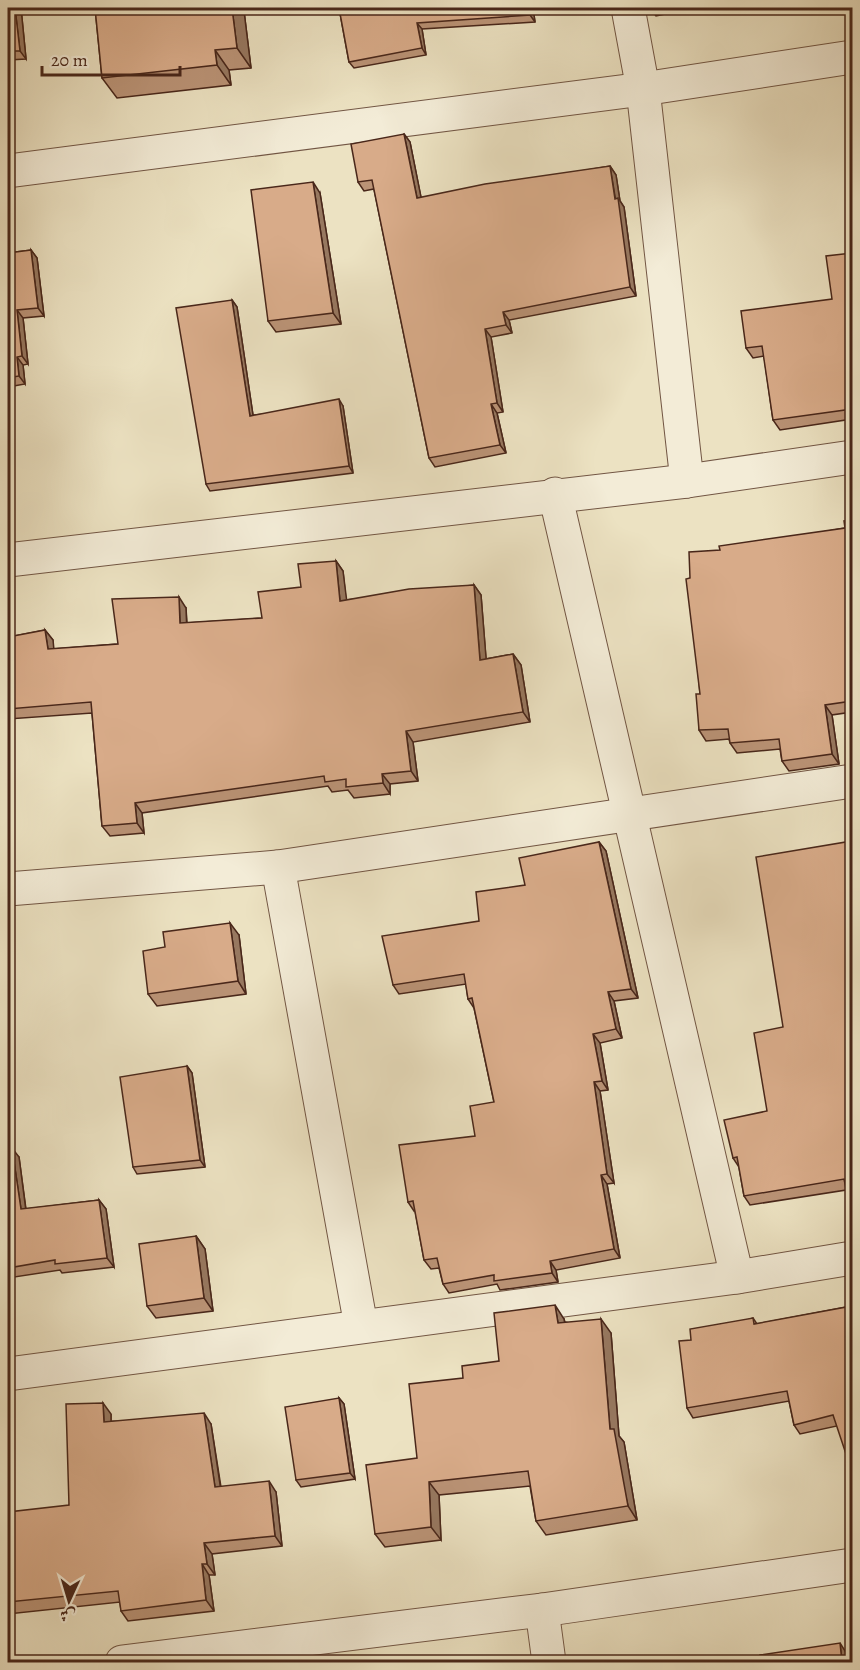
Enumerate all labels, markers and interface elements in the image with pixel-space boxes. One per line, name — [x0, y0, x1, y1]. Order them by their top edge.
scale bar — [42, 39, 180, 77]
text: 20 m — [51, 48, 88, 72]
north arrow — [39, 1571, 99, 1631]
text: ش — [59, 1603, 77, 1626]

